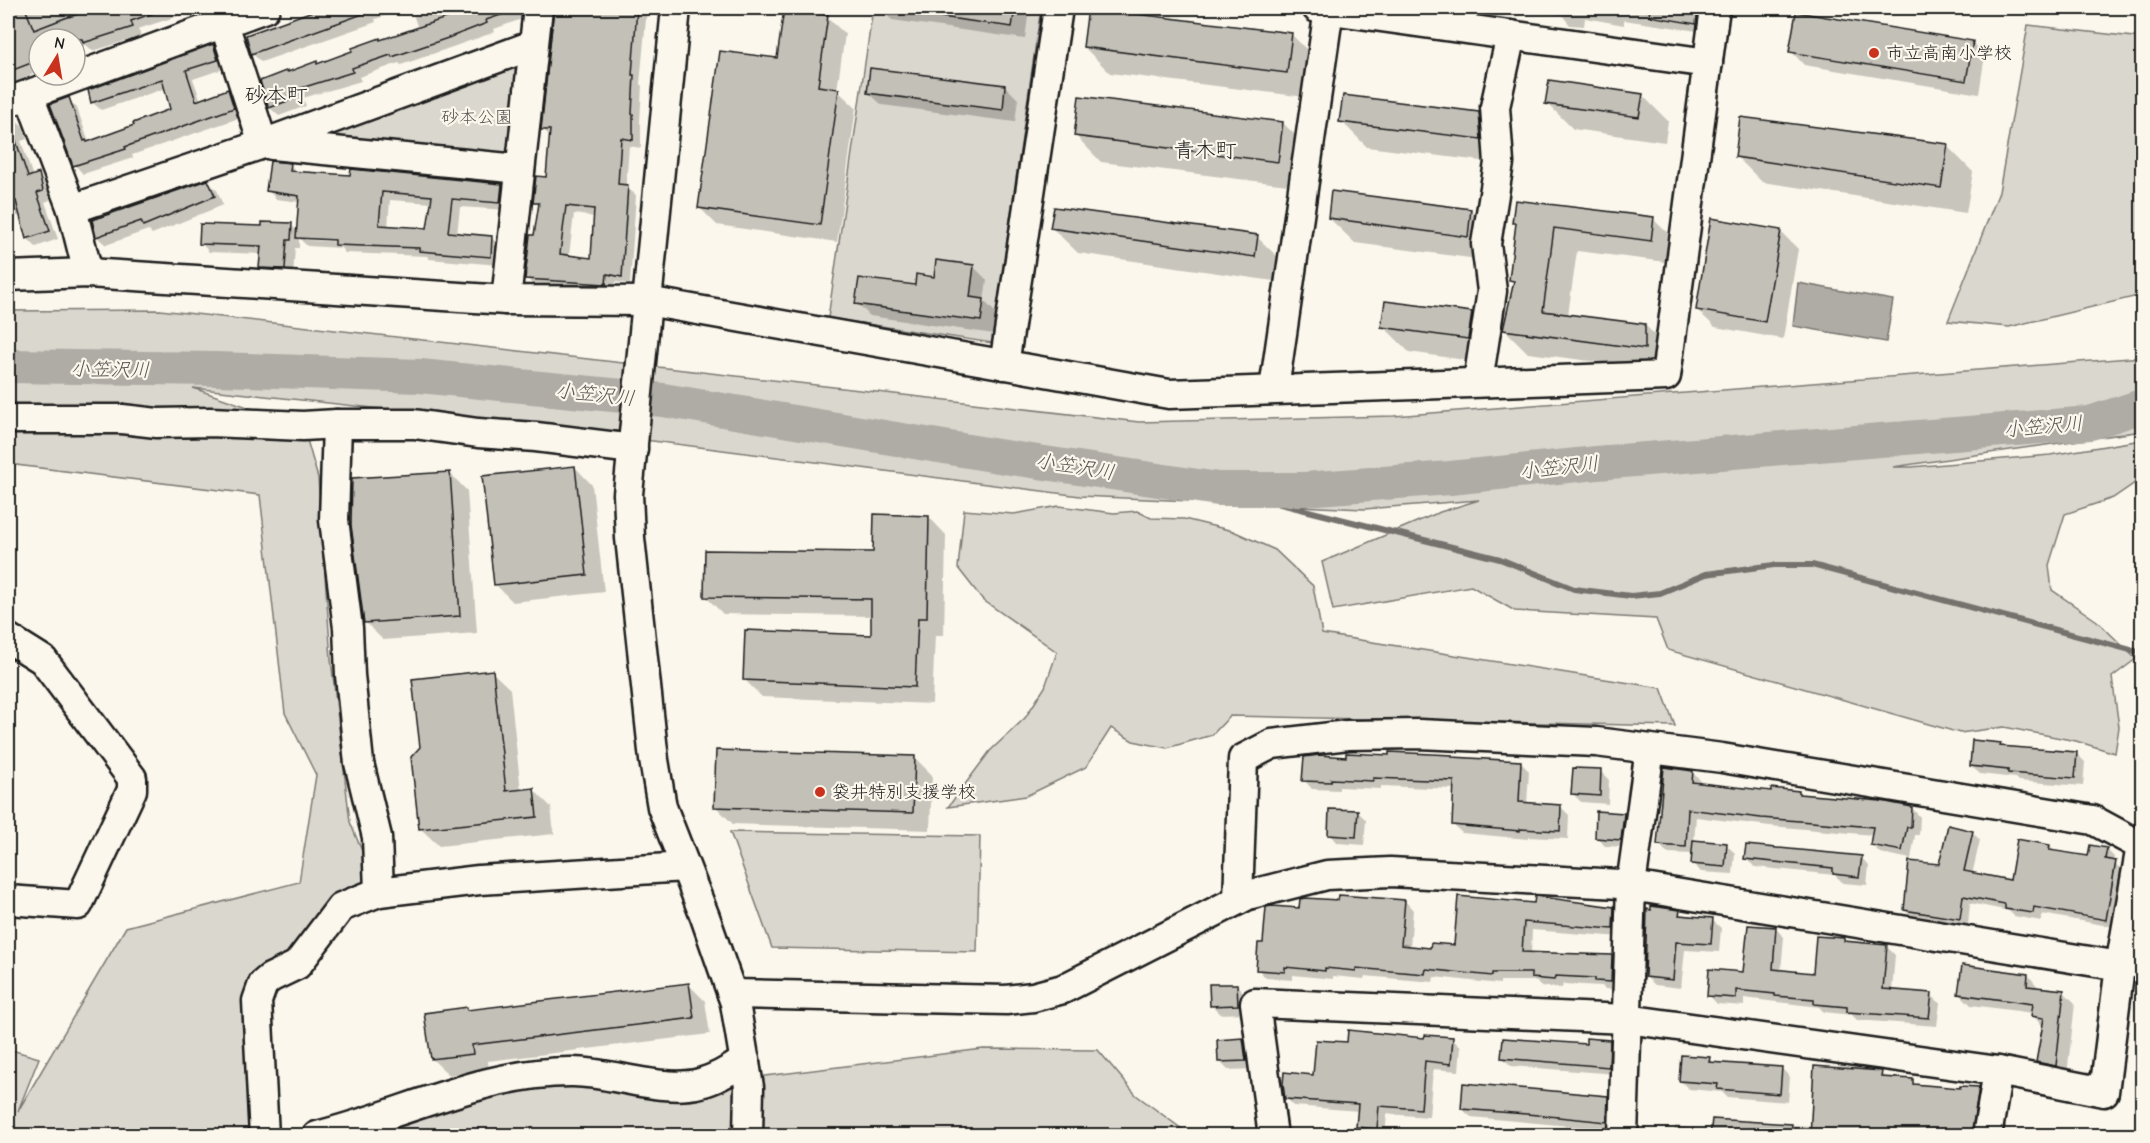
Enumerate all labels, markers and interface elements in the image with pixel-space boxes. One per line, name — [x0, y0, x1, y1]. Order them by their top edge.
north arrow — [27, 27, 87, 87]
text: N — [53, 33, 67, 53]
place label: 市立高南小学校 — [1886, 43, 2012, 64]
marker: 市立高南小学校 — [1867, 46, 1881, 60]
district label: 砂本町 — [245, 83, 308, 107]
park label: 砂本公園 — [441, 107, 513, 128]
district label: 青木町 — [1174, 138, 1237, 162]
water label: 小笠沢川 — [70, 357, 150, 382]
water label: 小笠沢川 — [554, 379, 636, 410]
water label: 小笠沢川 — [2002, 412, 2084, 441]
water label: 小笠沢川 — [1034, 449, 1116, 484]
water label: 小笠沢川 — [1518, 452, 1600, 483]
place label: 袋井特別支援学校 — [832, 782, 976, 803]
marker: 袋井特別支援学校 — [813, 785, 827, 799]

